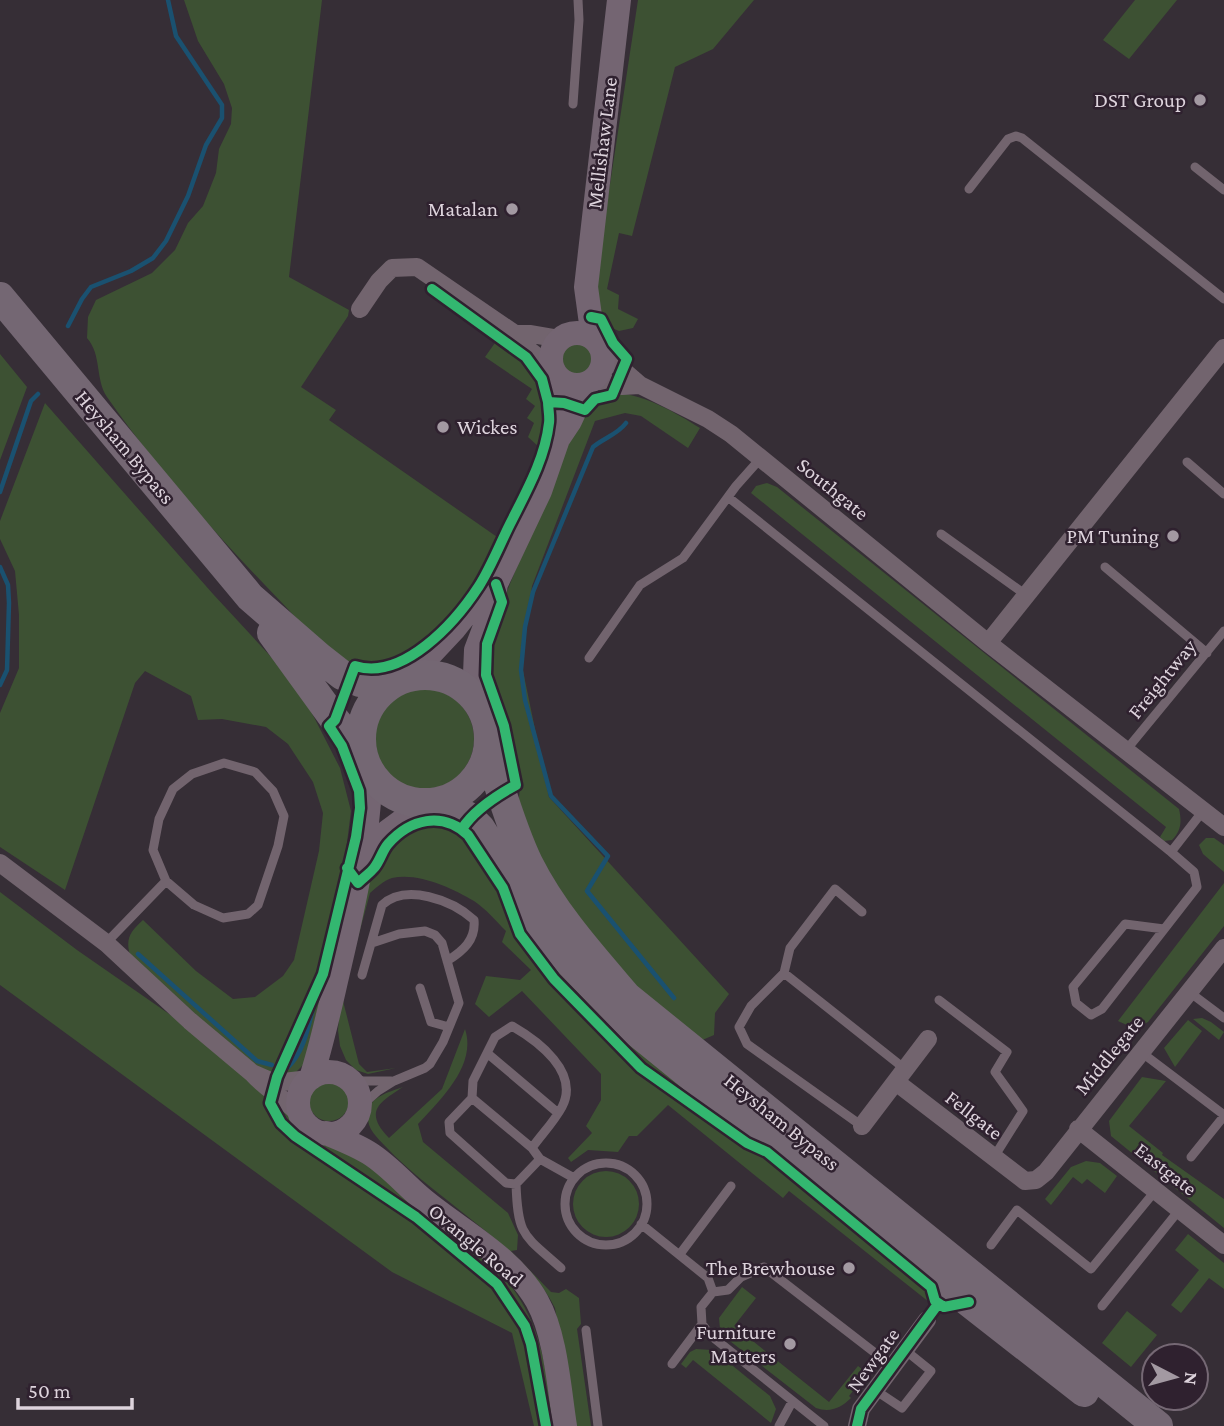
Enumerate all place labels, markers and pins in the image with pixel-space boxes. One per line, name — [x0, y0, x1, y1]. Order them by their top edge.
place label: DST Group — [1094, 88, 1186, 112]
marker: DST Group — [1192, 92, 1208, 108]
place label: Matalan — [428, 197, 498, 221]
marker: Matalan — [504, 201, 520, 217]
place label: Wickes — [457, 415, 517, 439]
marker: Wickes — [435, 419, 451, 435]
place label: PM Tuning — [1066, 524, 1159, 548]
marker: PM Tuning — [1165, 528, 1181, 544]
place label: The Brewhouse — [706, 1256, 835, 1280]
marker: The Brewhouse — [841, 1260, 857, 1276]
place label: Furniture Matters — [696, 1320, 776, 1368]
marker: Furniture Matters — [782, 1336, 798, 1352]

